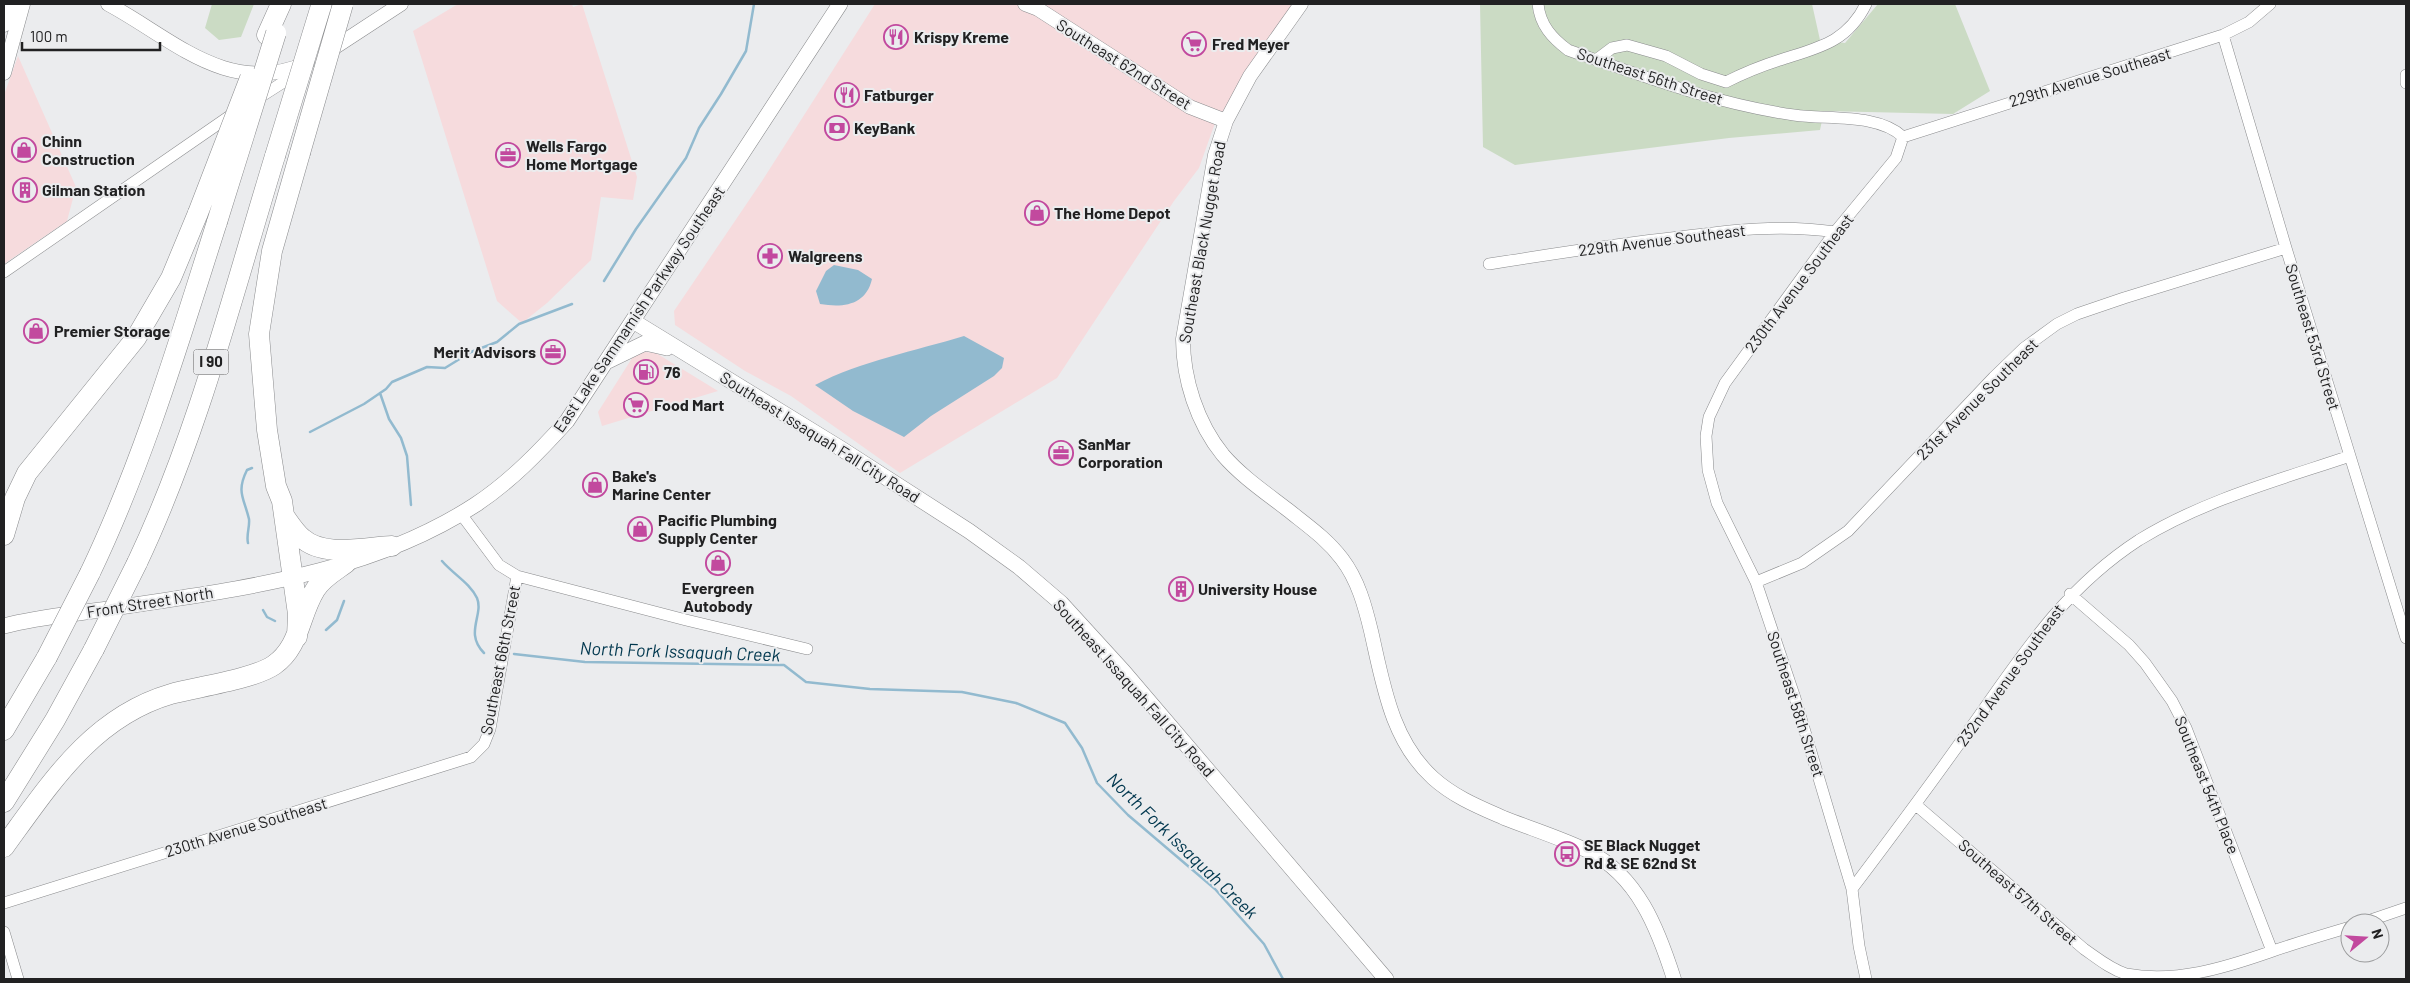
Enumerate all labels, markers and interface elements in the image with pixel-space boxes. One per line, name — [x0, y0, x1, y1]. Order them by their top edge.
street label: Southeast 62nd Street — [1053, 14, 1195, 113]
scale bar — [22, 20, 160, 52]
restaurant icon: Krispy Kreme — [883, 24, 909, 50]
text: 100 m — [30, 27, 68, 45]
place label: Krispy Kreme — [914, 27, 1009, 46]
supermarket icon: Fred Meyer — [1181, 31, 1207, 57]
place label: Fred Meyer — [1212, 34, 1290, 53]
street label: Southeast 56th Street — [1575, 43, 1725, 108]
street label: 229th Avenue Southeast — [2007, 43, 2173, 110]
restaurant icon: Fatburger — [834, 82, 860, 108]
place label: Fatburger — [864, 85, 934, 104]
bank icon: KeyBank — [824, 115, 850, 141]
place label: KeyBank — [854, 118, 916, 137]
place label: Chinn Construction — [42, 131, 135, 168]
place label: Wells Fargo Home Mortgage — [526, 136, 638, 173]
shop icon: Chinn Construction — [11, 137, 37, 163]
street label: Southeast Black Nugget Road — [1174, 139, 1229, 345]
office icon: Wells Fargo Home Mortgage — [495, 142, 521, 168]
building icon: Gilman Station — [12, 177, 38, 203]
place label: Gilman Station — [42, 180, 145, 199]
street label: East Lake Sammamish Parkway Southeast — [549, 182, 728, 435]
shop icon: The Home Depot — [1024, 200, 1050, 226]
place label: The Home Depot — [1054, 203, 1171, 222]
street label: 230th Avenue Southeast — [1740, 210, 1857, 356]
street label: 229th Avenue Southeast — [1577, 220, 1747, 259]
pharmacy icon: Walgreens — [757, 243, 783, 269]
place label: Walgreens — [788, 246, 863, 265]
street label: Southeast 53rd Street — [2282, 261, 2345, 412]
shop icon: Premier Storage — [23, 318, 49, 344]
place label: Premier Storage — [54, 321, 170, 340]
street label: 231st Avenue Southeast — [1912, 334, 2041, 463]
office icon: Merit Advisors — [540, 339, 566, 365]
place label: Merit Advisors — [433, 342, 536, 361]
road number: I 90 — [194, 350, 228, 374]
fuel station icon: 76 — [633, 359, 659, 385]
place label: 76 — [664, 362, 681, 381]
street label: Southeast Issaquah Fall City Road — [717, 367, 924, 506]
supermarket icon: Food Mart — [623, 392, 649, 418]
place label: Food Mart — [654, 395, 724, 414]
place label: SanMar Corporation — [1078, 434, 1163, 471]
office icon: SanMar Corporation — [1048, 440, 1074, 466]
place label: Bake's Marine Center — [612, 466, 711, 503]
shop icon: Bake's Marine Center — [582, 472, 608, 498]
place label: Pacific Plumbing Supply Center — [658, 510, 777, 547]
shop icon: Pacific Plumbing Supply Center — [627, 516, 653, 542]
shop icon: Evergreen Autobody — [705, 550, 731, 576]
building icon: University House — [1168, 576, 1194, 602]
place label: Evergreen Autobody — [682, 578, 754, 615]
place label: University House — [1198, 579, 1318, 598]
street label: Front Street North — [85, 582, 215, 621]
street label: Southeast 66th Street — [476, 583, 523, 736]
street label: Southeast Issaquah Fall City Road — [1050, 595, 1219, 780]
street label: 232nd Avenue Southeast — [1952, 600, 2068, 749]
street label: Southeast 58th Street — [1764, 629, 1829, 779]
water label: North Fork Issaquah Creek — [579, 637, 781, 666]
street label: Southeast 54th Place — [2171, 713, 2244, 857]
water label: North Fork Issaquah Creek — [1103, 768, 1263, 923]
street label: 230th Avenue Southeast — [162, 793, 329, 860]
place label: SE Black Nugget Rd & SE 62nd St — [1584, 835, 1700, 872]
street label: Southeast 57th Street — [1955, 835, 2082, 948]
bus stop icon: SE Black Nugget Rd & SE 62nd St — [1554, 841, 1580, 867]
north arrow — [2340, 913, 2390, 963]
text: N — [2368, 927, 2387, 941]

